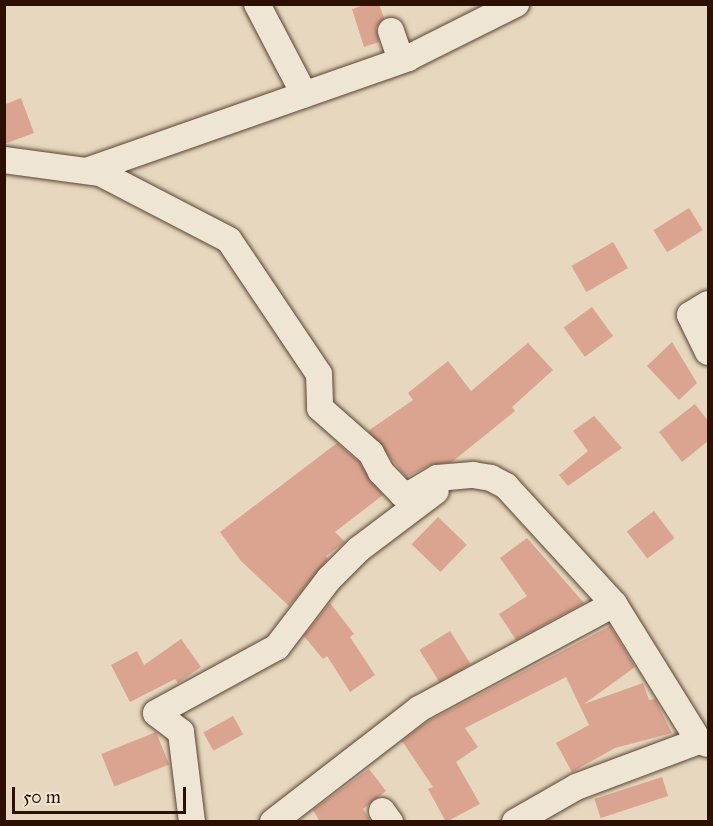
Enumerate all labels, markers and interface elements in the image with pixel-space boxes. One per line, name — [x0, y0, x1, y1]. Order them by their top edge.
scale bar — [15, 775, 189, 813]
text: 50 m — [23, 786, 61, 808]

